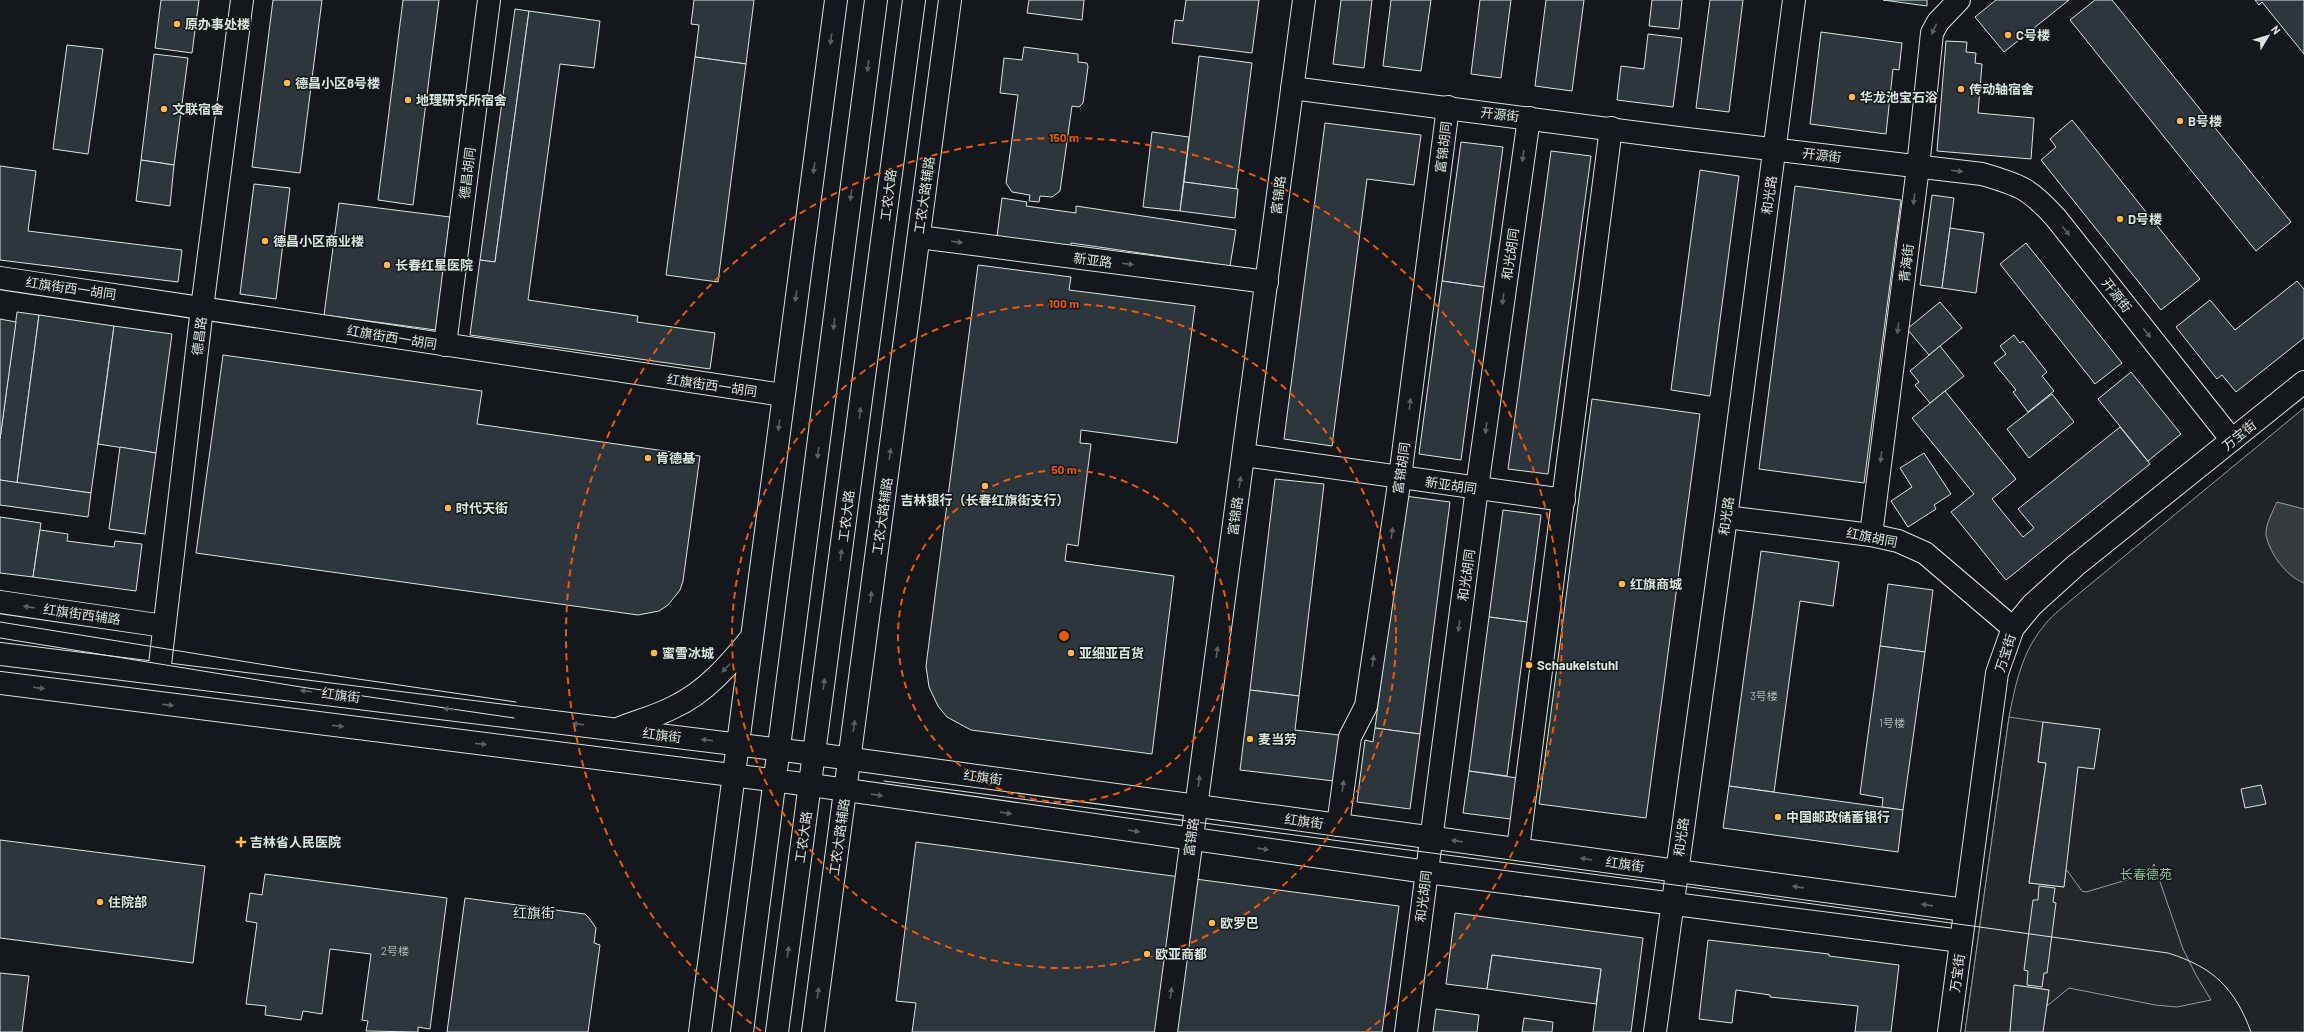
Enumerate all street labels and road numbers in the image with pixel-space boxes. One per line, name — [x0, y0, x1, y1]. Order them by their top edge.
street label: 开源街 — [1480, 104, 1520, 124]
street label: 富锦胡同 — [1432, 120, 1454, 174]
street label: 开源街 — [1802, 145, 1842, 165]
street label: 德昌胡同 — [456, 146, 478, 200]
street label: 工农大路辅路 — [911, 155, 937, 235]
street label: 工农大路 — [877, 168, 899, 222]
street label: 富锦路 — [1268, 175, 1288, 215]
street label: 和光路 — [1758, 175, 1780, 215]
street label: 和光胡同 — [1498, 227, 1522, 281]
street label: 青海街 — [1896, 243, 1916, 283]
street label: 新亚路 — [1073, 250, 1113, 270]
street label: 红旗街西一胡同 — [25, 274, 117, 302]
street label: 开源街 — [2099, 275, 2135, 315]
street label: 德昌路 — [189, 316, 209, 356]
street label: 红旗街西一胡同 — [346, 322, 438, 352]
street label: 红旗街西一胡同 — [666, 371, 758, 399]
street label: 万宝街 — [2219, 417, 2259, 453]
street label: 富锦胡同 — [1389, 441, 1413, 495]
street label: 新亚胡同 — [1424, 473, 1478, 497]
street label: 工农大路辅路 — [869, 476, 895, 556]
street label: 工农大路 — [835, 489, 857, 543]
street label: 富锦路 — [1224, 496, 1246, 536]
street label: 和光路 — [1715, 496, 1737, 536]
street label: 红旗胡同 — [1845, 524, 1899, 550]
street label: 和光胡同 — [1454, 548, 1478, 602]
street label: 红旗街西辅路 — [42, 601, 122, 627]
street label: 万宝街 — [1991, 632, 2019, 674]
street label: 红旗街 — [321, 685, 361, 705]
street label: 红旗街 — [642, 725, 682, 745]
street label: 红旗街 — [963, 766, 1003, 788]
street label: 工农大路辅路 — [826, 797, 852, 877]
street label: 工农大路 — [791, 810, 815, 864]
street label: 红旗街 — [1284, 810, 1324, 832]
street label: 富锦路 — [1180, 817, 1202, 857]
street label: 和光路 — [1670, 817, 1692, 857]
street label: 红旗街 — [1605, 853, 1645, 875]
street label: 和光胡同 — [1412, 869, 1434, 923]
street label: 万宝街 — [1946, 953, 1968, 993]

